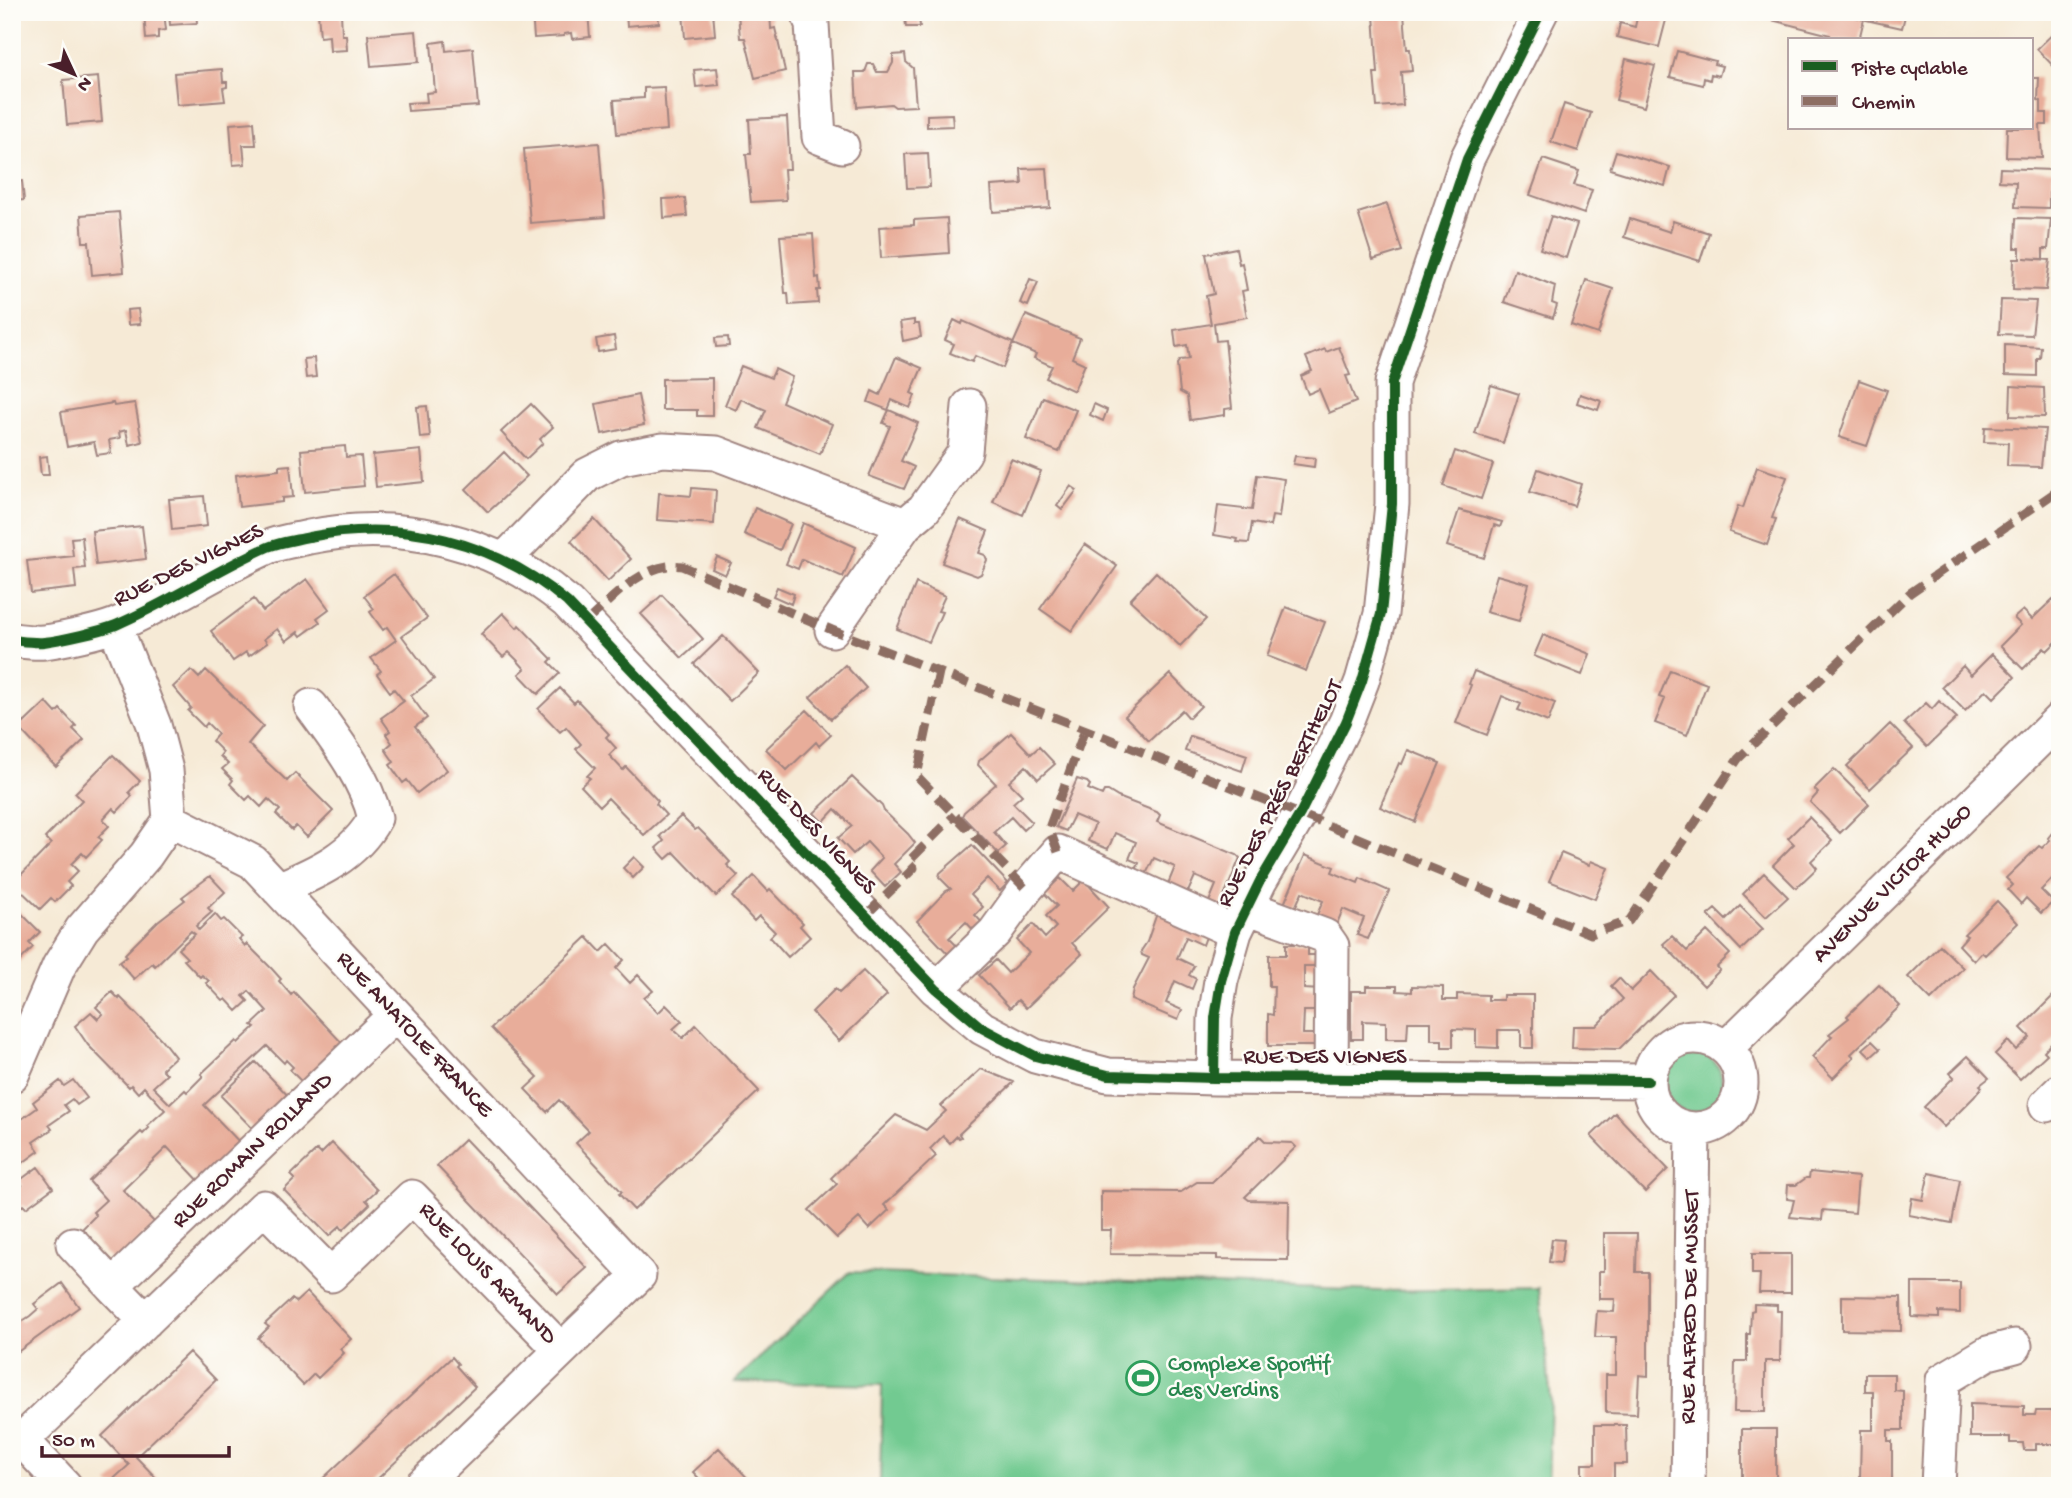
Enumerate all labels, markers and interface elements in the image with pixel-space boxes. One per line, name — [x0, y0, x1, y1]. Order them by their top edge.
north arrow — [38, 38, 108, 108]
legend — [1788, 38, 2034, 130]
text: Piste cyclable — [1851, 58, 1969, 83]
text: N — [71, 71, 96, 96]
text: Chemin — [1852, 92, 1915, 117]
street label: RUE DES VIGNES — [110, 518, 269, 614]
street label: RUE DES PRÉS BERTHELOT — [1212, 675, 1351, 912]
street label: RUE DES VIGNES — [750, 763, 882, 901]
street label: AVENUE VICTOR HUGO — [1808, 799, 1978, 969]
street label: RUE ANATOLE FRANCE — [330, 946, 499, 1125]
street label: RUE DES VIGNES — [1243, 1045, 1407, 1072]
street label: RUE ROMAIN ROLLAND — [167, 1067, 340, 1235]
street label: RUE ALFRED DE MUSSET — [1675, 1189, 1707, 1424]
street label: RUE LOUIS ARMAND — [412, 1197, 563, 1352]
place label: Complexe Sportif des Verdins — [1168, 1352, 1332, 1405]
sports icon: Complexe Sportif des Verdins — [1124, 1359, 1162, 1397]
scale bar — [42, 1414, 229, 1458]
text: 50 m — [52, 1430, 95, 1455]

